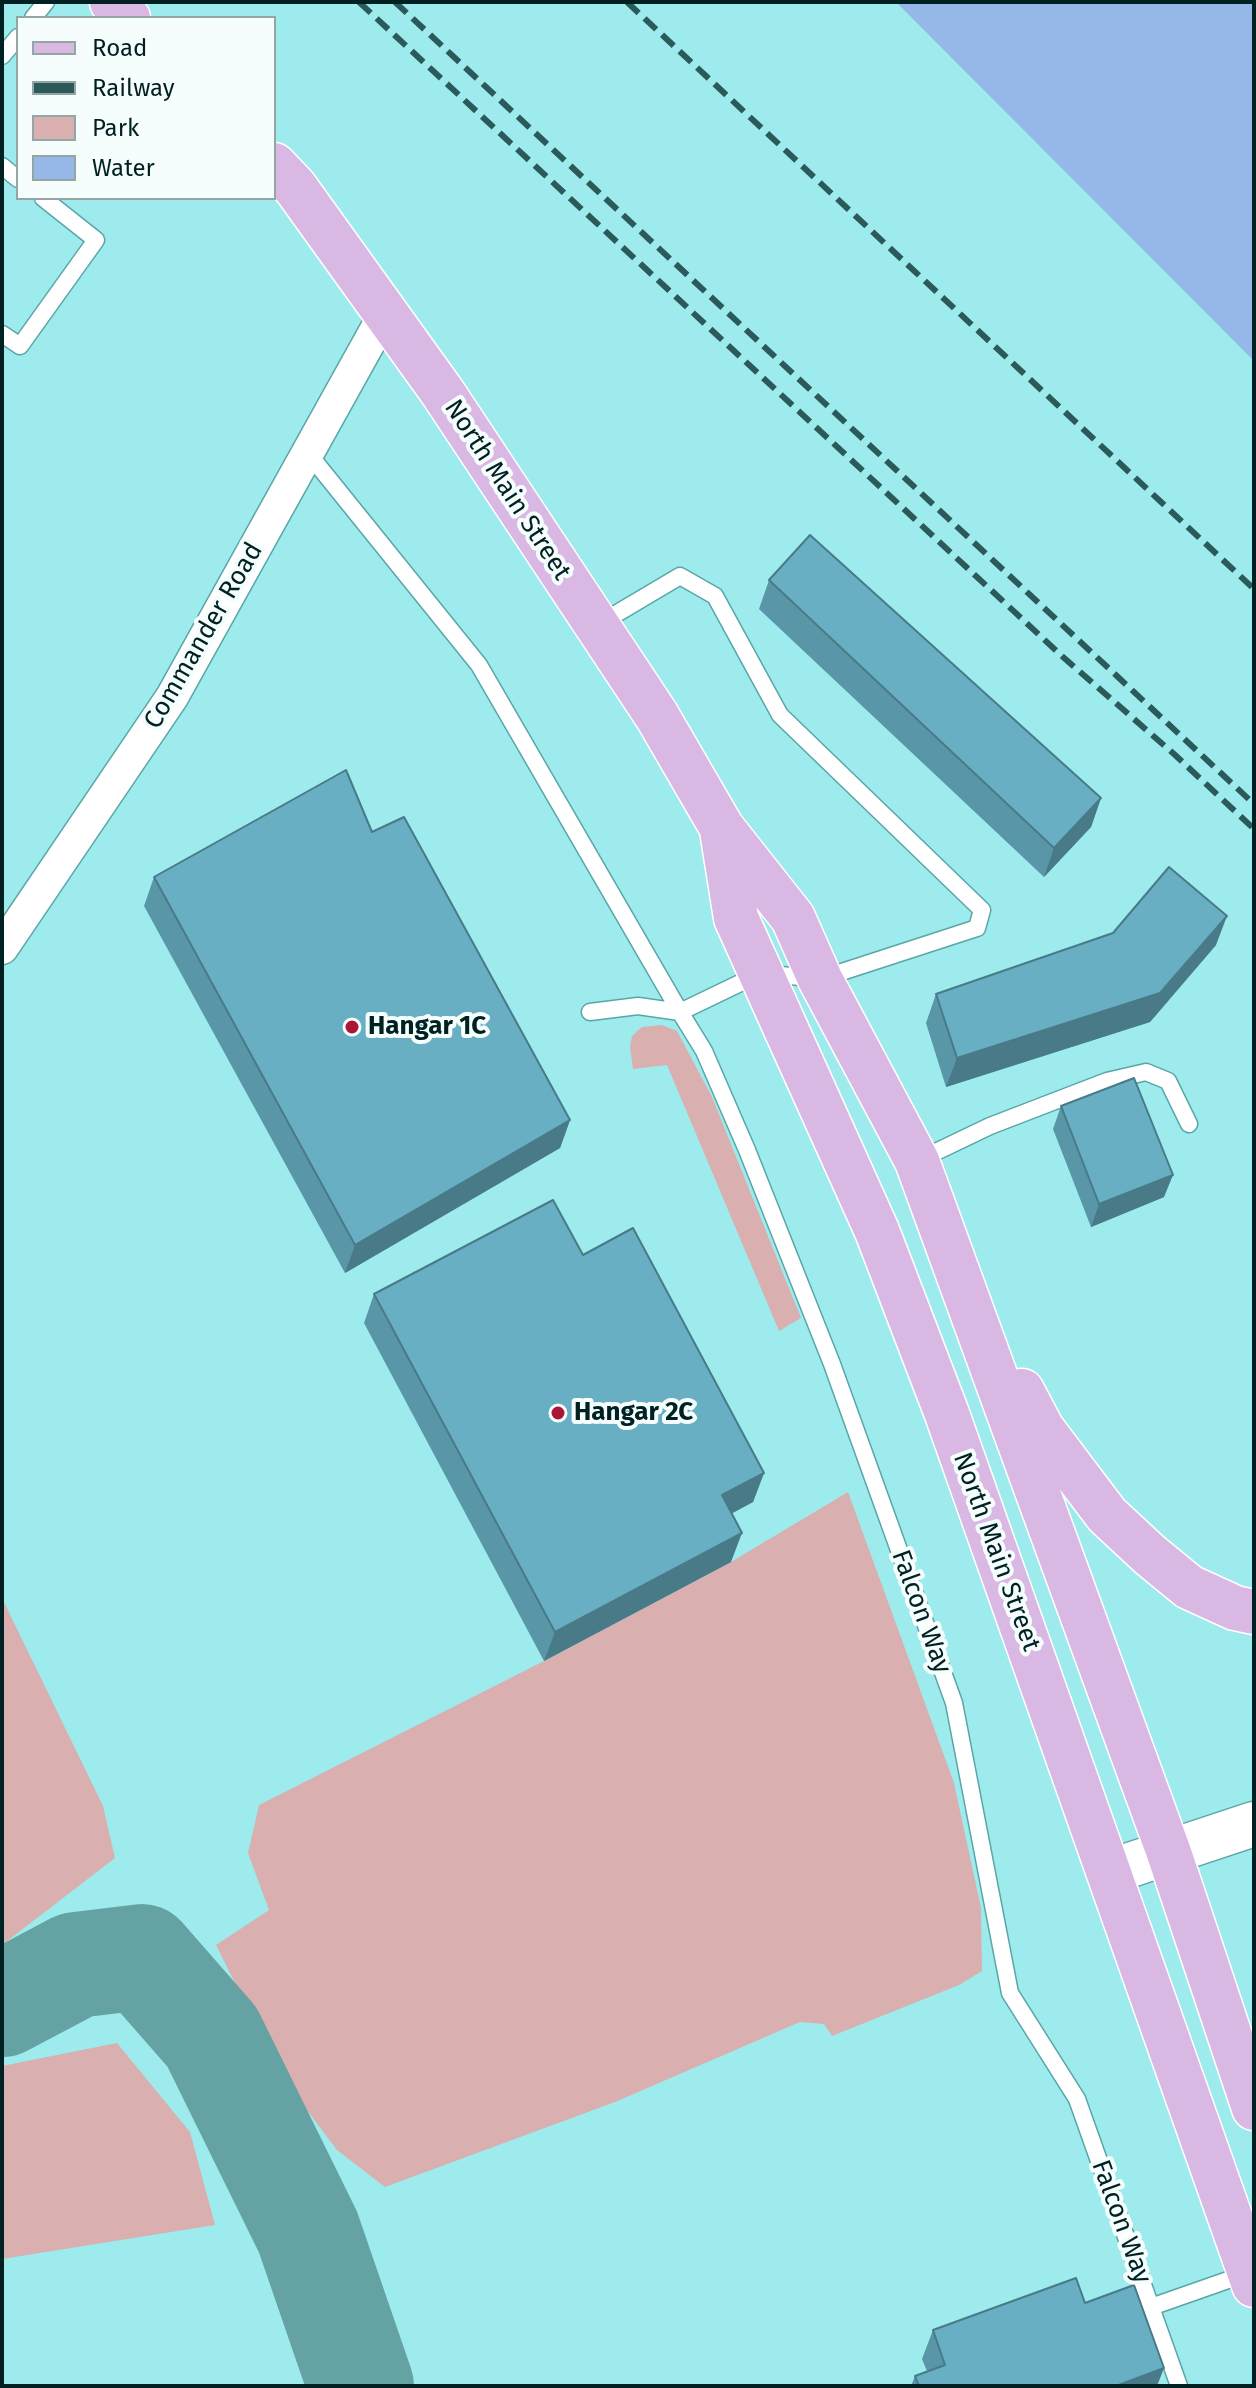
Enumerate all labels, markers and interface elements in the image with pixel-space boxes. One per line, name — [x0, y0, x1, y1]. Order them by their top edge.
legend — [16, 16, 276, 200]
text: Road — [92, 34, 147, 62]
text: Railway — [92, 74, 175, 102]
text: Park — [92, 114, 139, 142]
text: Water — [92, 154, 155, 182]
street label: North Main Street — [437, 394, 577, 586]
street label: Commander Road — [138, 537, 270, 735]
place label: Hangar 1C — [368, 1011, 486, 1043]
marker: Hangar 1C — [343, 1018, 361, 1036]
place label: Hangar 2C — [574, 1397, 693, 1429]
marker: Hangar 2C — [549, 1404, 567, 1422]
street label: North Main Street — [946, 1449, 1046, 1655]
street label: Falcon Way — [884, 1546, 958, 1678]
street label: Falcon Way — [1084, 2156, 1158, 2288]

